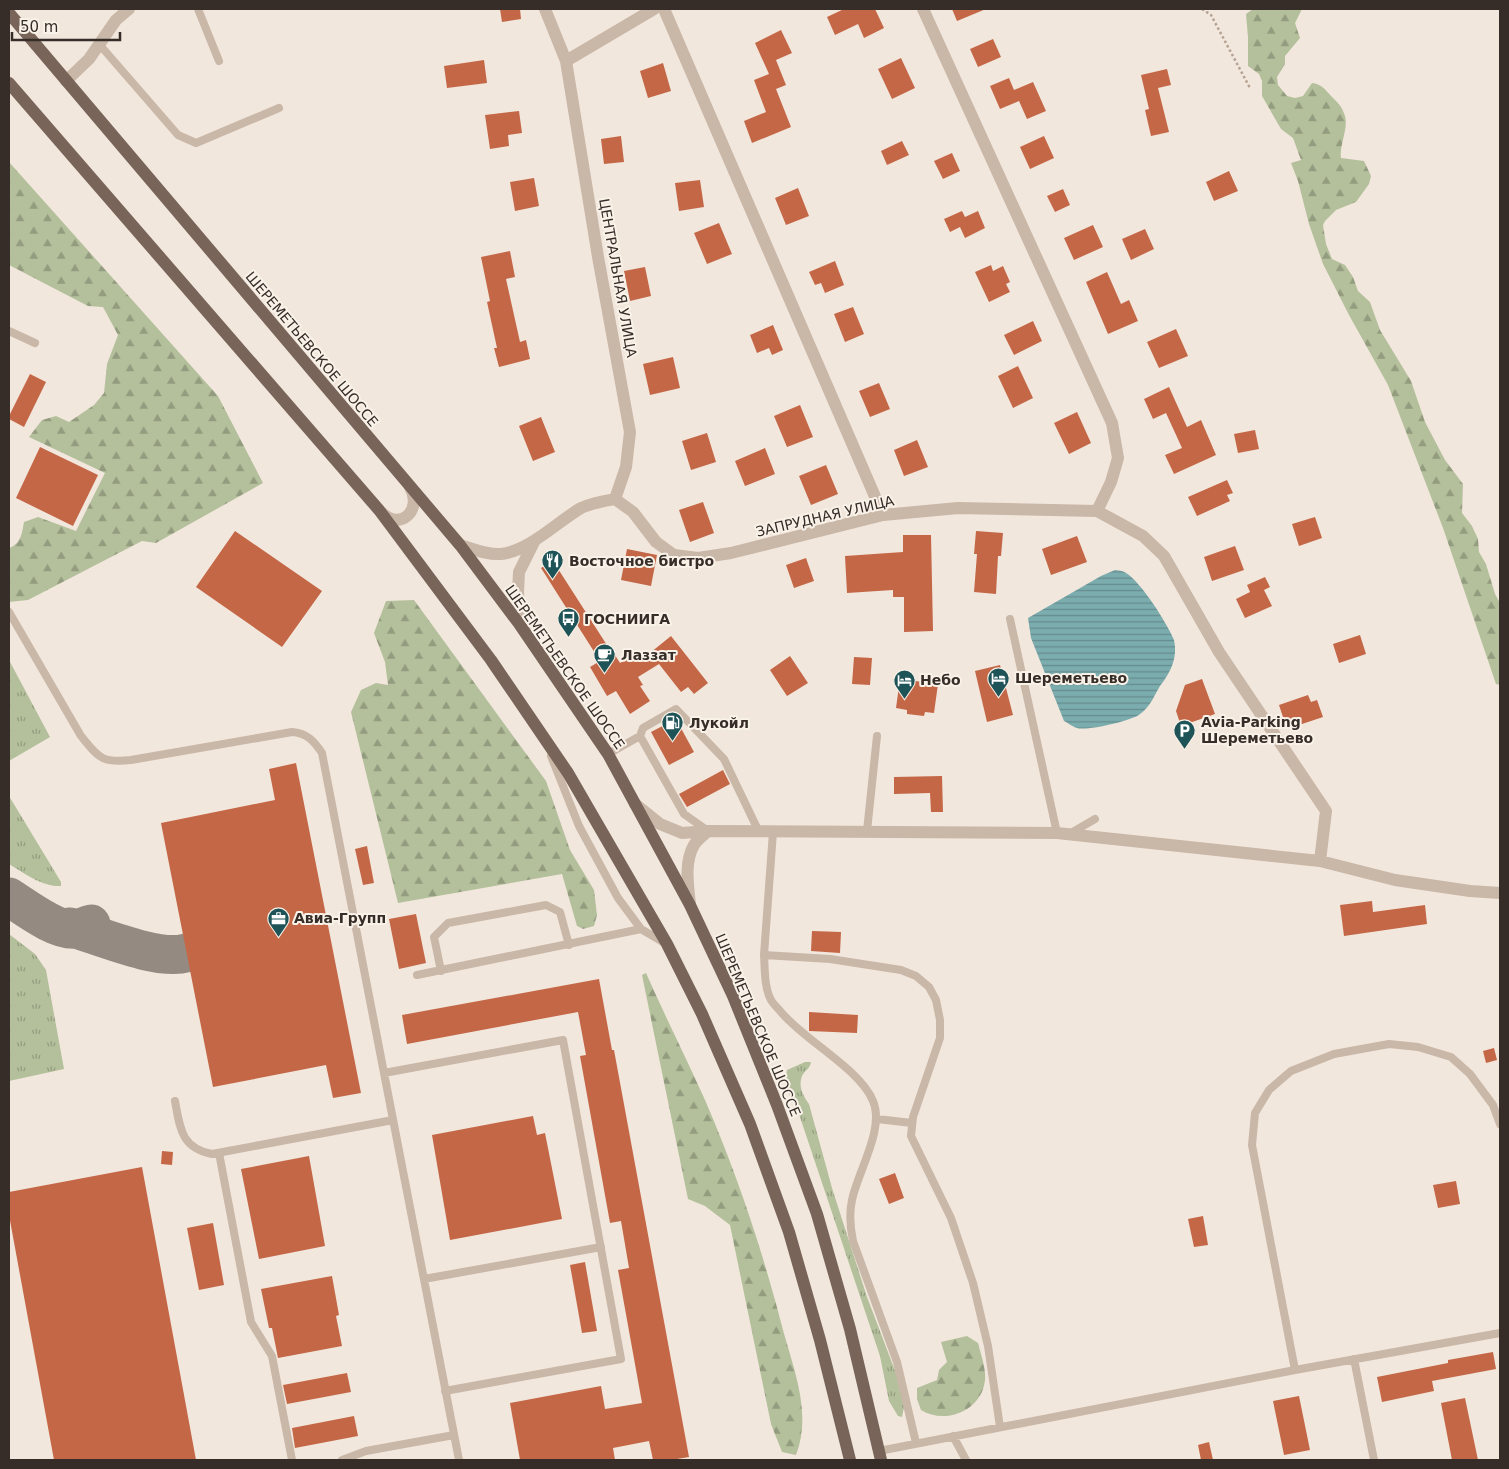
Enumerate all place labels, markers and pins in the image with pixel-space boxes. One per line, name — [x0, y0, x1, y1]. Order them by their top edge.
restaurant icon: Восточное бистро — [541, 549, 565, 580]
place label: Восточное бистро — [569, 553, 715, 569]
bus stop icon: ГОСНИИГА — [556, 607, 580, 638]
place label: ГОСНИИГА — [584, 611, 670, 627]
cafe icon: Лаззат — [593, 643, 617, 674]
place label: Лаззат — [621, 647, 677, 663]
hotel icon: Шереметьево — [987, 666, 1011, 697]
hotel icon: Небо — [892, 668, 916, 699]
place label: Шереметьево — [1015, 670, 1128, 686]
place label: Небо — [920, 672, 961, 688]
fuel station icon: Лукойл — [661, 711, 685, 742]
place label: Avia-Parking Шереметьево — [1201, 714, 1314, 746]
place label: Лукойл — [689, 715, 749, 731]
parking icon: Avia-Parking Шереметьево — [1173, 718, 1197, 749]
office icon: Авиа-Групп — [266, 906, 290, 937]
place label: Авиа-Групп — [294, 910, 386, 926]

